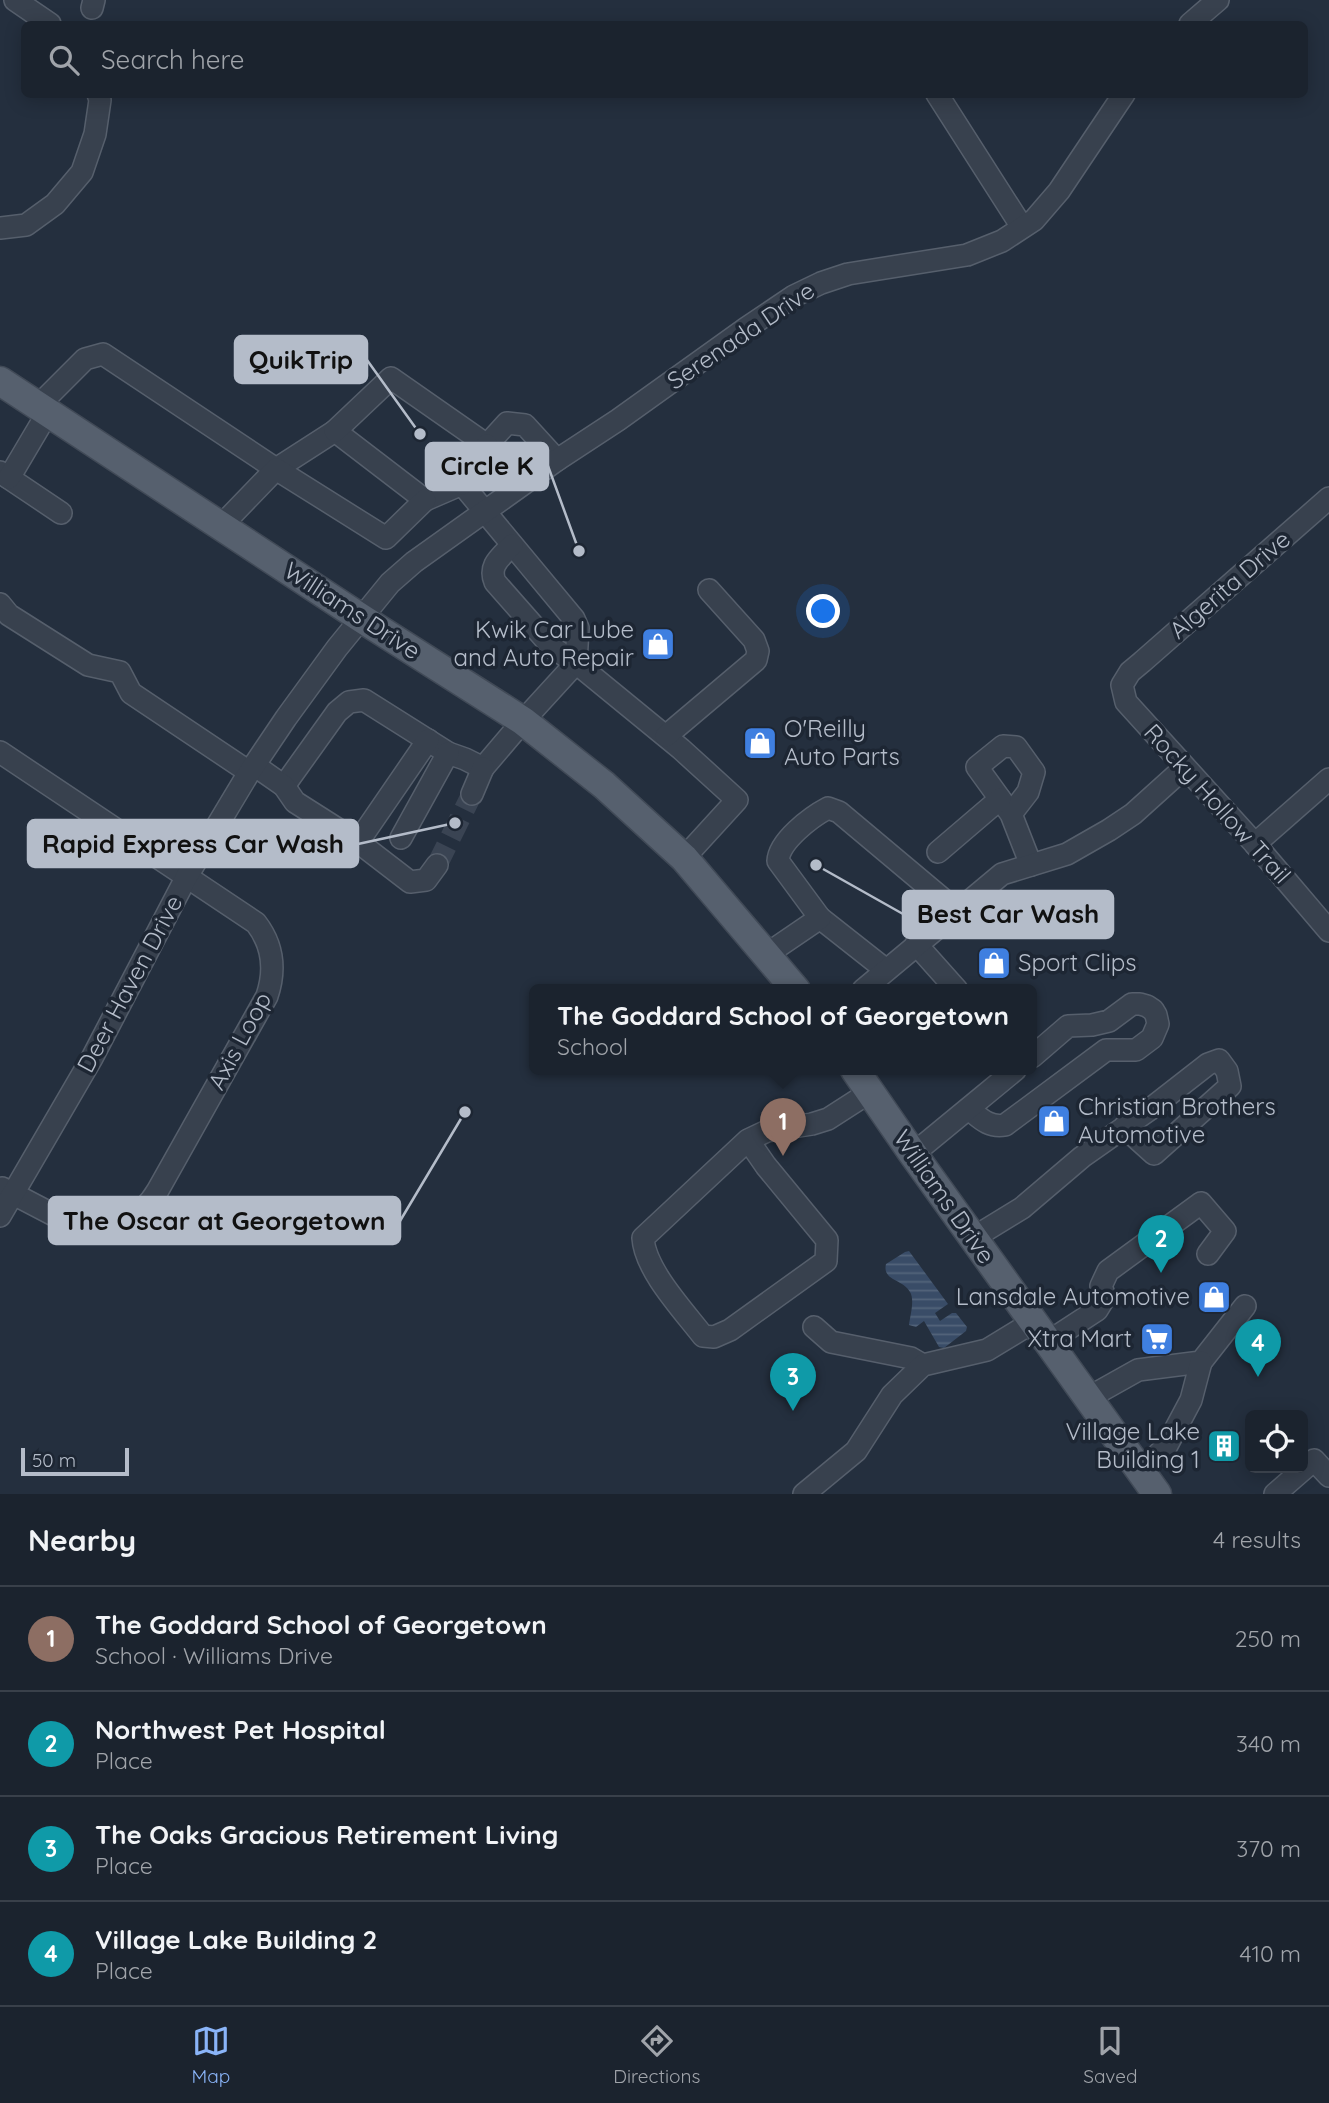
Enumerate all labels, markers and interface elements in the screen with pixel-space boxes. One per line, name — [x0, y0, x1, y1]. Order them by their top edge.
search box — [21, 21, 1308, 98]
icon: search — [45, 41, 83, 79]
text: Search here — [101, 43, 245, 76]
street label: Serenada Drive — [661, 275, 820, 395]
callout: QuikTrip — [235, 336, 367, 383]
text: QuikTrip — [249, 343, 353, 376]
callout: Circle K — [426, 443, 548, 490]
text: Circle K — [440, 449, 534, 482]
street label: Algerita Drive — [1163, 524, 1296, 645]
street label: Williams Drive — [279, 555, 426, 665]
your location — [806, 594, 840, 628]
place label: Kwik Car Lube and Auto Repair — [453, 614, 634, 672]
shop icon: Kwik Car Lube and Auto Repair — [639, 625, 677, 663]
place label: O'Reilly Auto Parts — [784, 713, 900, 771]
street label: Rocky Hollow Trail — [1138, 717, 1297, 889]
shop icon: O'Reilly Auto Parts — [741, 724, 779, 762]
callout: Rapid Express Car Wash — [28, 820, 358, 867]
text: Rapid Express Car Wash — [42, 827, 344, 860]
street label: Deer Haven Drive — [70, 890, 188, 1077]
callout: Best Car Wash — [903, 891, 1113, 938]
text: Best Car Wash — [917, 897, 1099, 930]
shop icon: Sport Clips — [975, 944, 1013, 982]
place label: Sport Clips — [1018, 947, 1137, 977]
popup — [529, 984, 1037, 1075]
street label: Axis Loop — [201, 987, 277, 1095]
text: The Goddard School of Georgetown — [557, 999, 1009, 1032]
text: School — [557, 1032, 628, 1061]
place label: Christian Brothers Automotive — [1078, 1091, 1276, 1149]
pin: 1 — [760, 1098, 806, 1156]
shop icon: Christian Brothers Automotive — [1035, 1102, 1073, 1140]
street label: Williams Drive — [888, 1124, 1002, 1269]
callout: The Oscar at Georgetown — [49, 1197, 400, 1244]
text: The Oscar at Georgetown — [62, 1204, 386, 1237]
pin: 2 — [1138, 1215, 1184, 1273]
shop icon: Lansdale Automotive — [1195, 1278, 1233, 1316]
place label: Lansdale Automotive — [956, 1281, 1190, 1311]
pin: 4 — [1235, 1319, 1281, 1377]
supermarket icon: Xtra Mart — [1138, 1320, 1176, 1358]
place label: Xtra Mart — [1028, 1323, 1132, 1353]
pin: 3 — [770, 1353, 816, 1411]
map controls — [1245, 1410, 1308, 1473]
button: locate — [1245, 1410, 1308, 1473]
place label: Village Lake Building 1 — [1066, 1416, 1200, 1474]
building icon: Village Lake Building 1 — [1205, 1427, 1243, 1465]
scale bar — [21, 1445, 130, 1477]
text: 50 m — [32, 1448, 76, 1472]
text: Nearby — [28, 1521, 136, 1559]
text: 4 results — [1213, 1525, 1301, 1554]
text: The Goddard School of Georgetown — [95, 1608, 547, 1641]
text: 1 — [47, 1624, 55, 1653]
text: 250 m — [1235, 1624, 1301, 1653]
text: School · Williams Drive — [95, 1641, 333, 1670]
text: Northwest Pet Hospital — [95, 1713, 386, 1746]
text: 2 — [44, 1729, 58, 1758]
text: 340 m — [1236, 1729, 1301, 1758]
text: Place — [95, 1746, 153, 1775]
text: The Oaks Gracious Retirement Living — [95, 1818, 558, 1851]
text: 3 — [45, 1834, 57, 1863]
text: 370 m — [1236, 1834, 1301, 1863]
text: Place — [95, 1851, 153, 1880]
text: Village Lake Building 2 — [95, 1923, 377, 1956]
text: 4 — [44, 1939, 58, 1968]
text: 410 m — [1240, 1939, 1301, 1968]
text: Place — [95, 1956, 153, 1985]
tab: Map — [192, 2022, 230, 2088]
tab: Directions — [613, 2022, 700, 2088]
tab: Saved — [1083, 2022, 1138, 2088]

